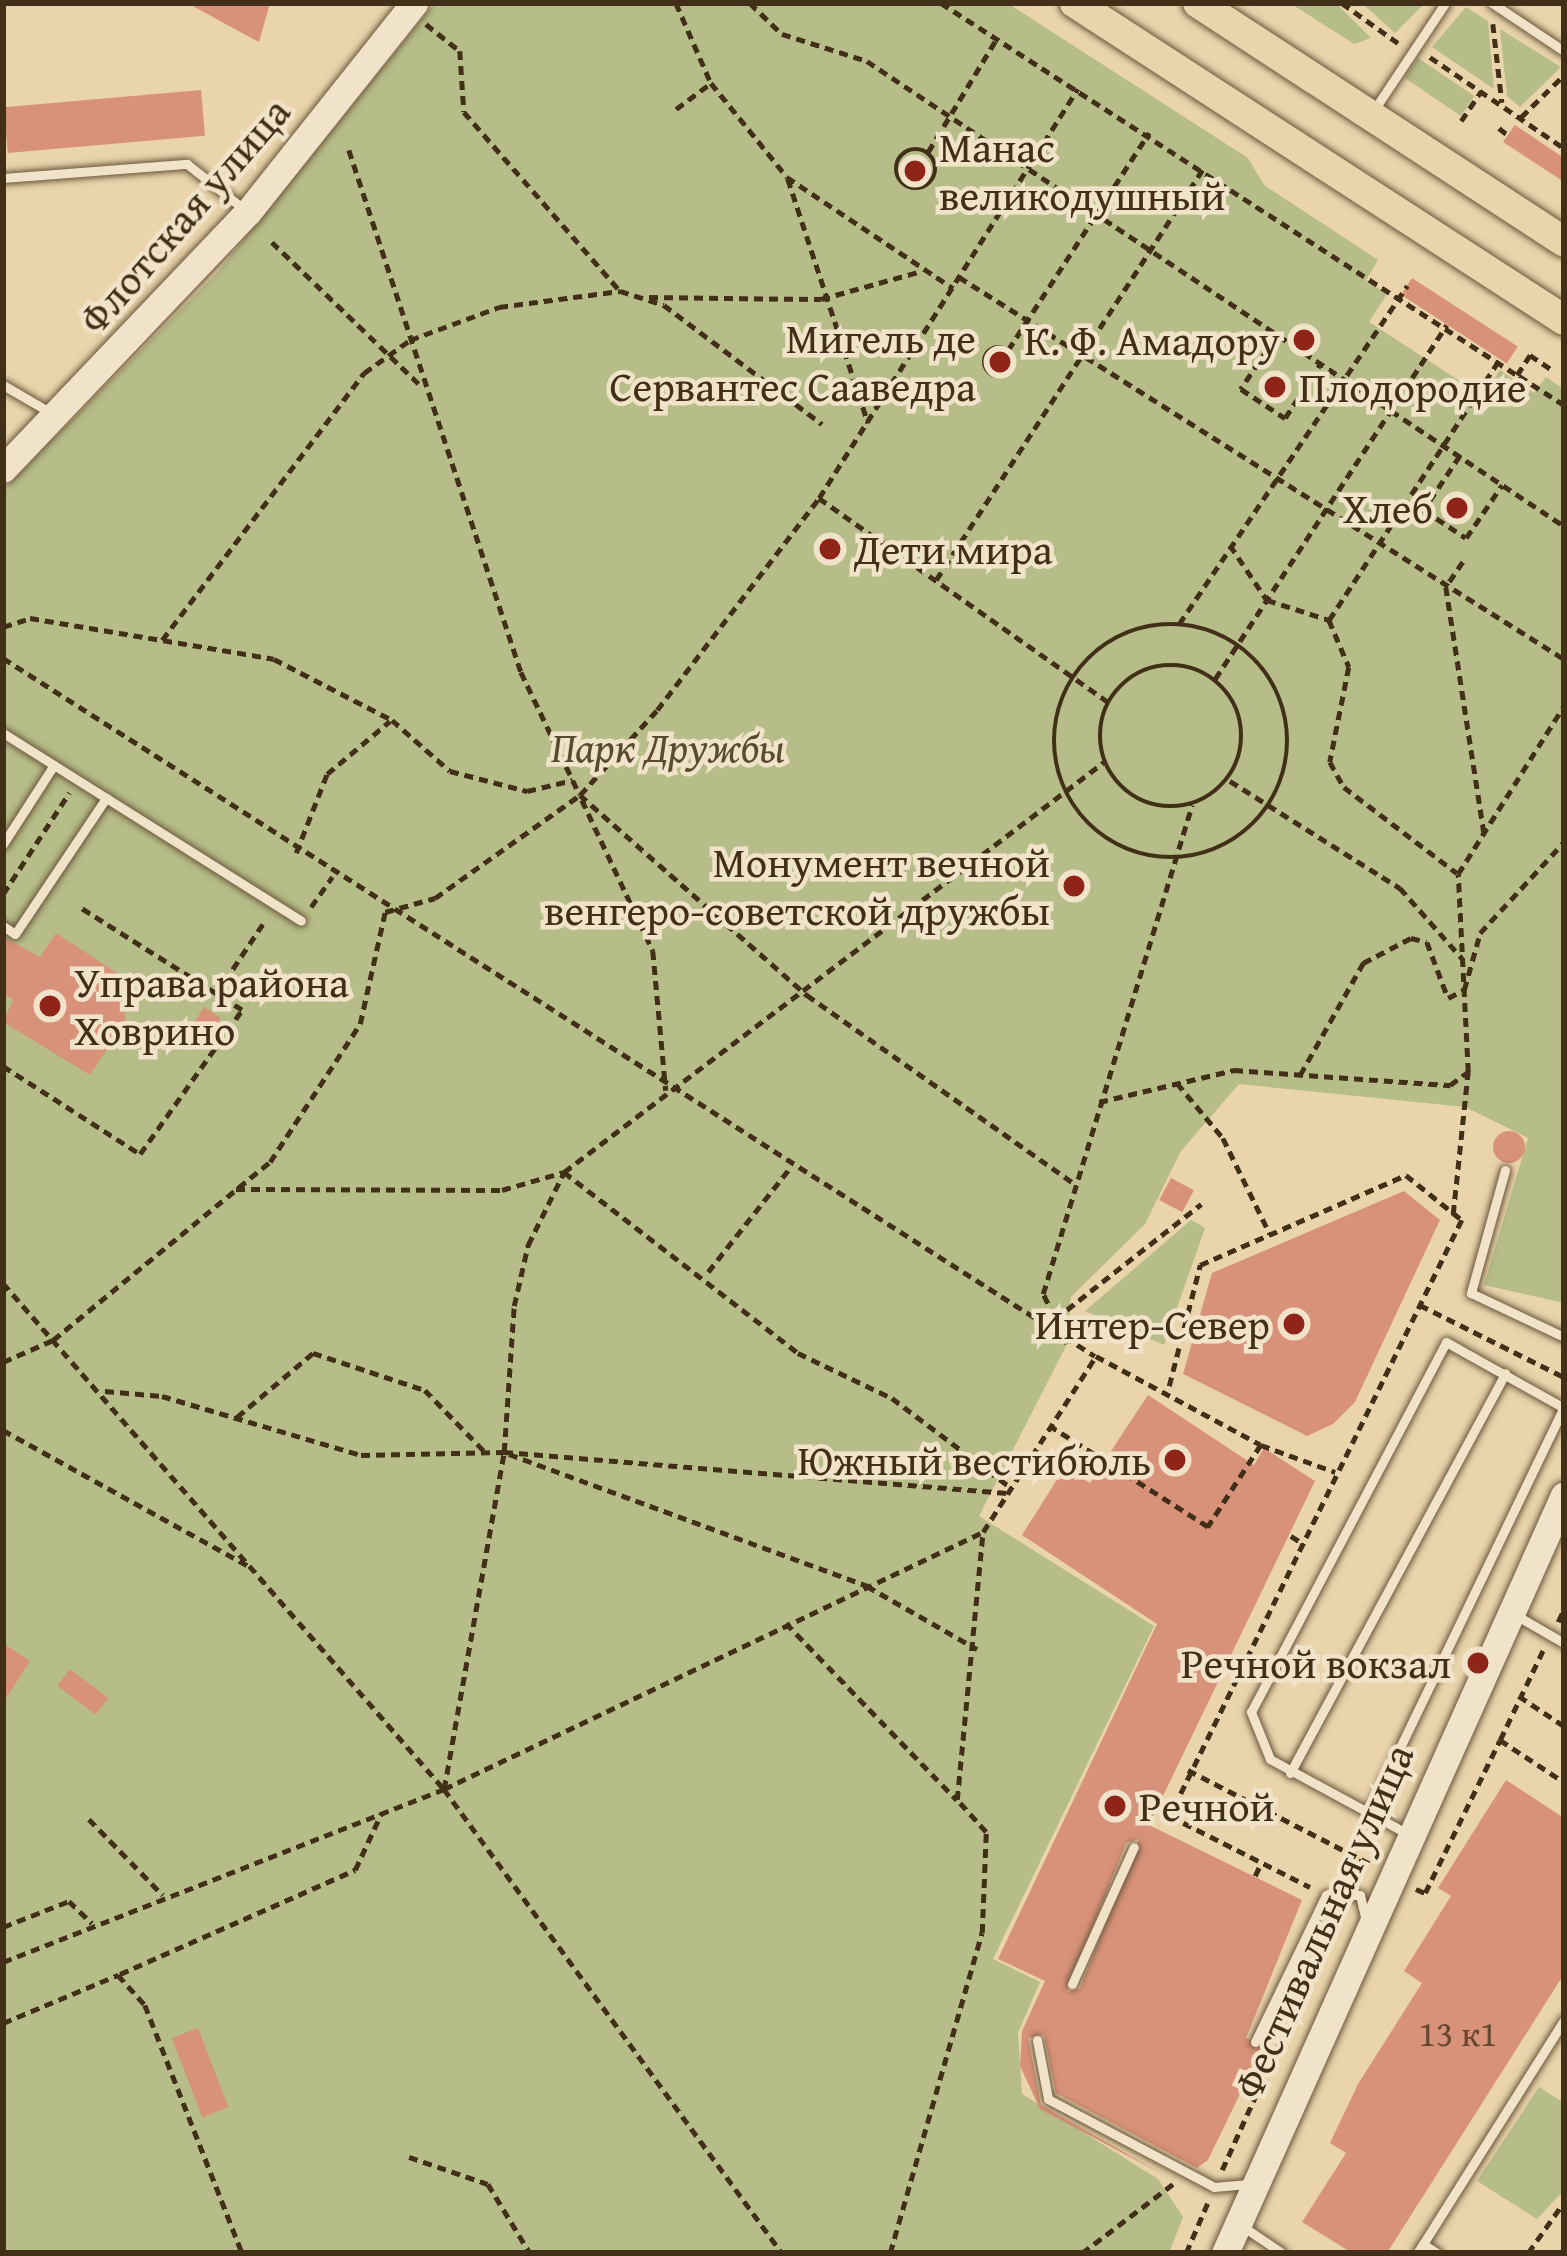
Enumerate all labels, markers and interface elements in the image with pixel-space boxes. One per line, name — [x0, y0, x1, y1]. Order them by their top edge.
street label: Флотская улица — [68, 87, 300, 343]
place label: Манас великодушный — [939, 122, 1225, 220]
marker: Манас великодушный — [902, 158, 928, 184]
place label: Мигель де Сервантес Сааведра — [610, 313, 976, 412]
place label: К. Ф. Амадору — [1024, 315, 1280, 365]
marker: К. Ф. Амадору — [1291, 327, 1317, 353]
marker: Мигель де Сервантес Сааведра — [987, 349, 1013, 375]
place label: Плодородие — [1299, 362, 1526, 412]
marker: Плодородие — [1262, 374, 1288, 400]
place label: Хлеб — [1343, 483, 1433, 533]
marker: Хлеб — [1444, 495, 1470, 521]
place label: Дети мира — [854, 524, 1053, 574]
marker: Дети мира — [817, 536, 843, 562]
park label: Парк Дружбы — [551, 722, 785, 772]
place label: Монумент вечной венгеро-советской дружбы — [544, 837, 1050, 936]
marker: Монумент вечной венгеро-советской дружбы — [1061, 873, 1087, 899]
place label: Управа района Ховрино — [74, 957, 349, 1056]
marker: Управа района Ховрино — [37, 993, 63, 1019]
place label: Интер-Север — [1035, 1299, 1270, 1349]
marker: Интер-Север — [1281, 1311, 1307, 1337]
place label: Южный вестибюль — [797, 1435, 1151, 1485]
marker: Южный вестибюль — [1162, 1447, 1188, 1473]
place label: Речной вокзал — [1181, 1638, 1451, 1688]
marker: Речной вокзал — [1462, 1647, 1494, 1679]
street label: Фестивальная улица — [1222, 1736, 1424, 2106]
place label: Речной — [1139, 1781, 1275, 1831]
marker: Речной — [1102, 1793, 1128, 1819]
house number: 13 к1 — [1419, 2011, 1497, 2055]

